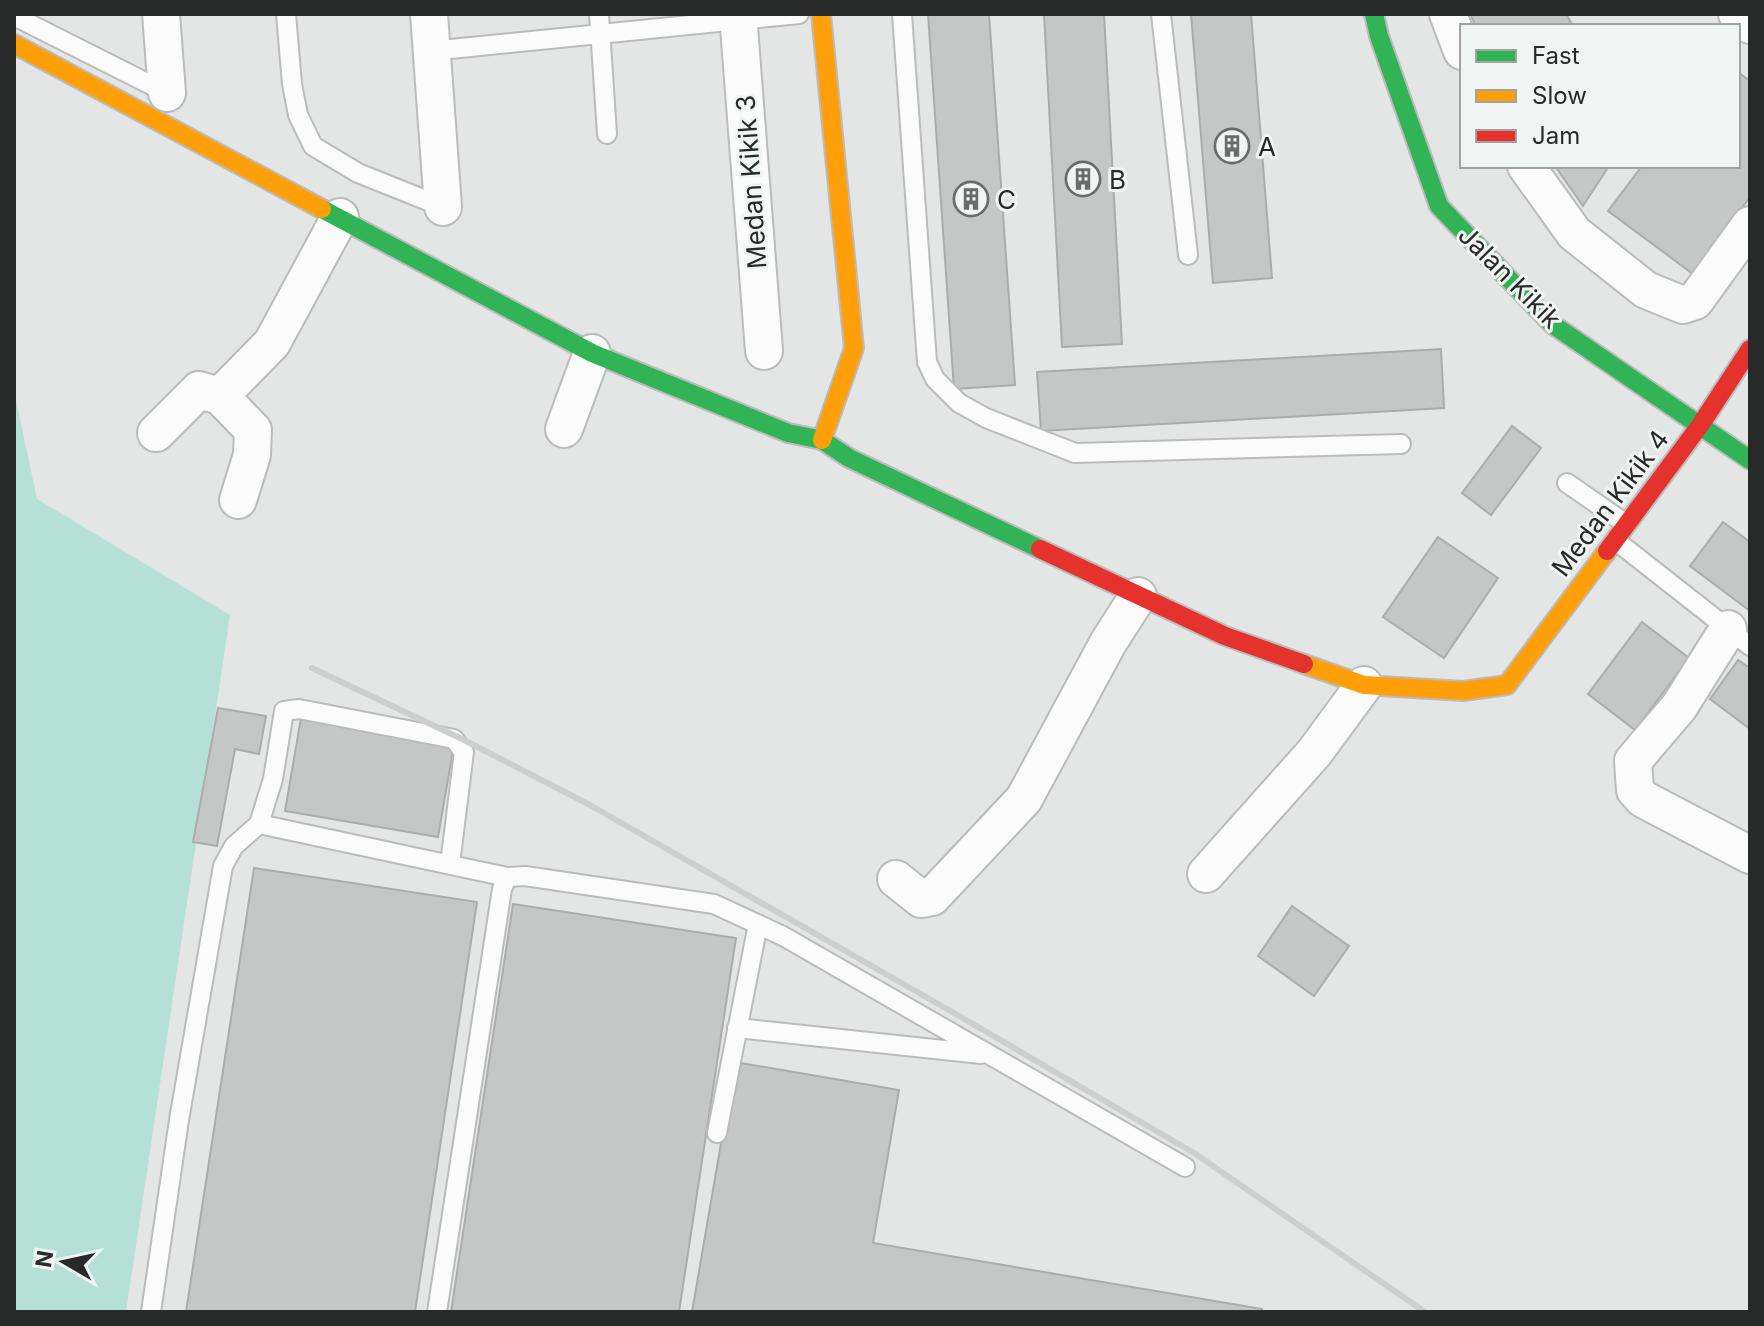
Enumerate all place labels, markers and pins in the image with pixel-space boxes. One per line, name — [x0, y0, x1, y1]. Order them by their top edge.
building icon: A — [1213, 127, 1251, 165]
place label: A — [1258, 131, 1276, 162]
building icon: B — [1064, 160, 1102, 198]
place label: B — [1109, 164, 1126, 195]
building icon: C — [952, 180, 990, 218]
place label: C — [997, 184, 1016, 215]

